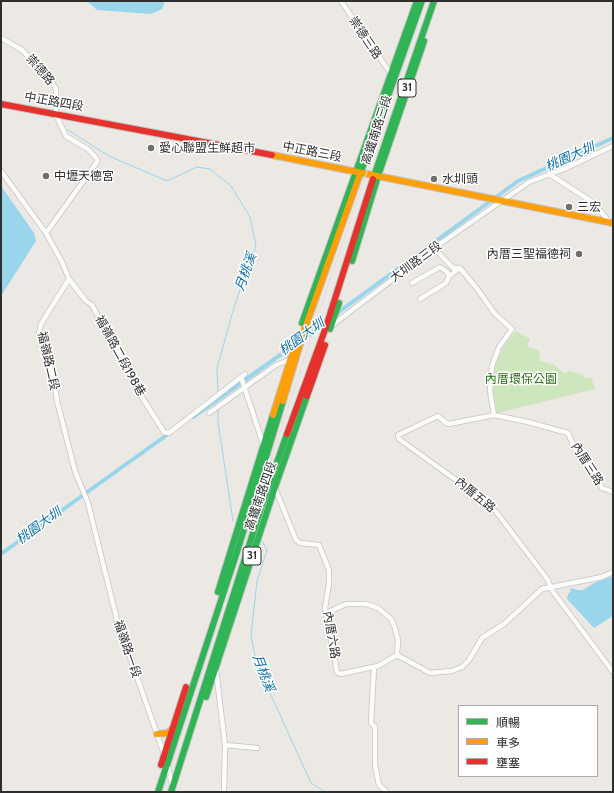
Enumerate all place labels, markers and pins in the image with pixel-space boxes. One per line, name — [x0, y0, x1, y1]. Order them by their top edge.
place label: 愛心聯盟生鮮超市 — [159, 141, 255, 155]
marker: 愛心聯盟生鮮超市 — [146, 143, 156, 153]
place label: 中壢天德宮 — [54, 169, 114, 183]
marker: 中壢天德宮 — [41, 171, 51, 181]
place label: 水圳頭 — [442, 172, 478, 186]
marker: 水圳頭 — [429, 174, 439, 184]
place label: 三宏 — [577, 200, 601, 214]
marker: 三宏 — [564, 202, 574, 212]
place label: 內厝三聖福德祠 — [487, 247, 571, 261]
marker: 內厝三聖福德祠 — [574, 249, 584, 259]

